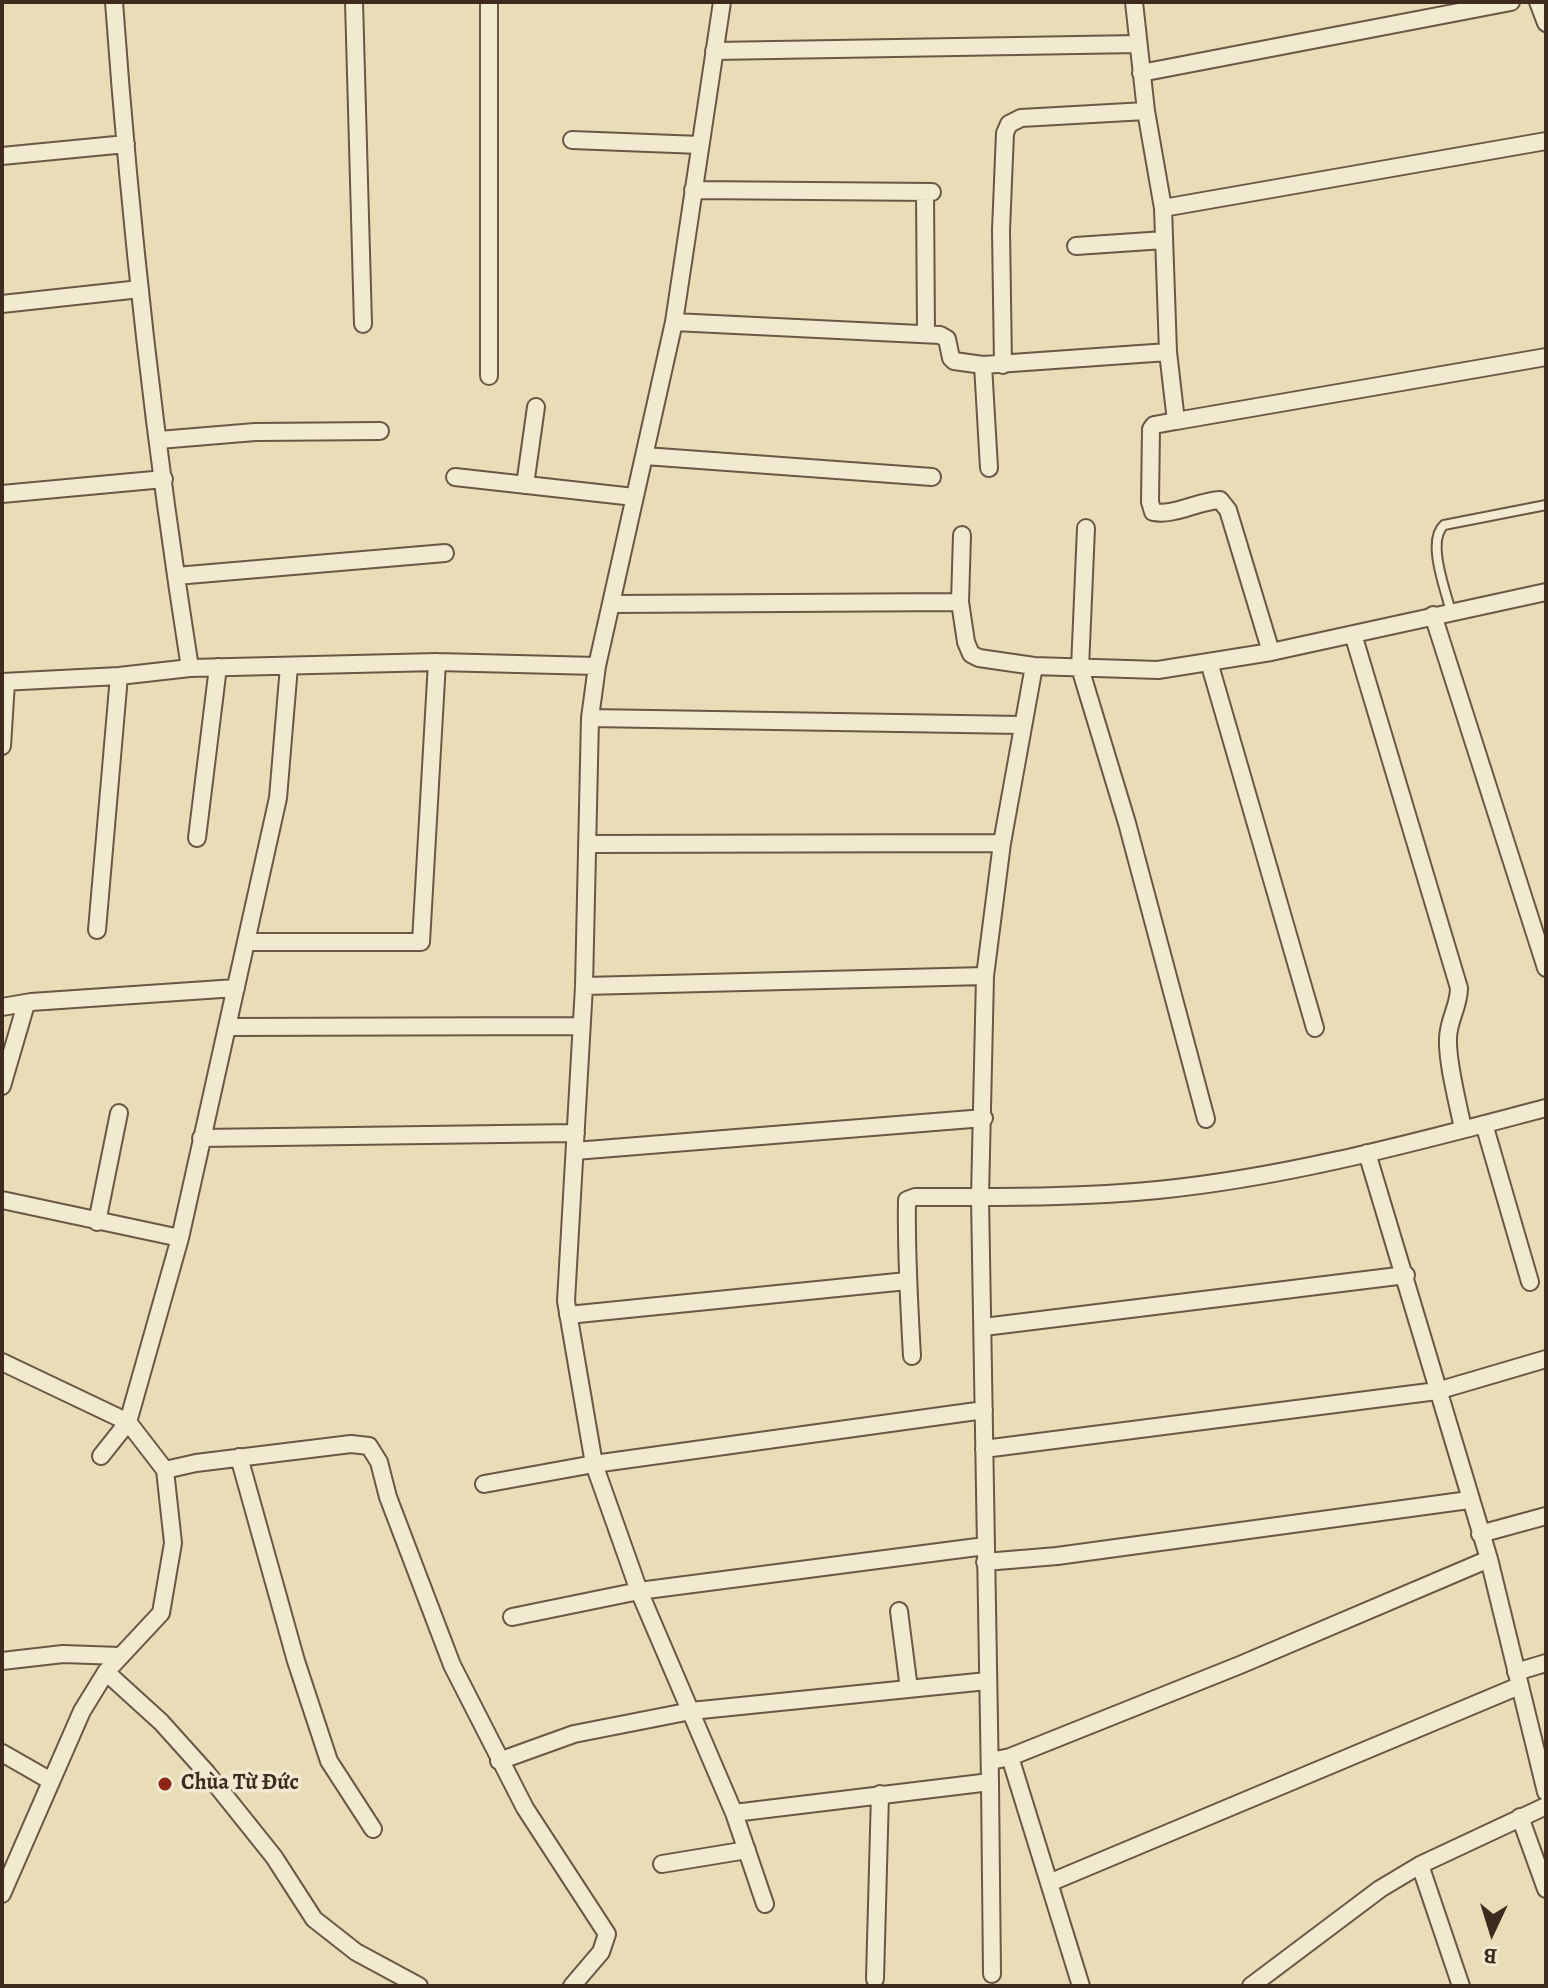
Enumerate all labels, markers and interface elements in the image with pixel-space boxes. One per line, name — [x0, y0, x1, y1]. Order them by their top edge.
place label: Chùa Từ Đức — [181, 1771, 299, 1797]
marker: Chùa Từ Đức — [156, 1775, 174, 1793]
north arrow — [1452, 1892, 1532, 1972]
text: B — [1482, 1940, 1498, 1971]

